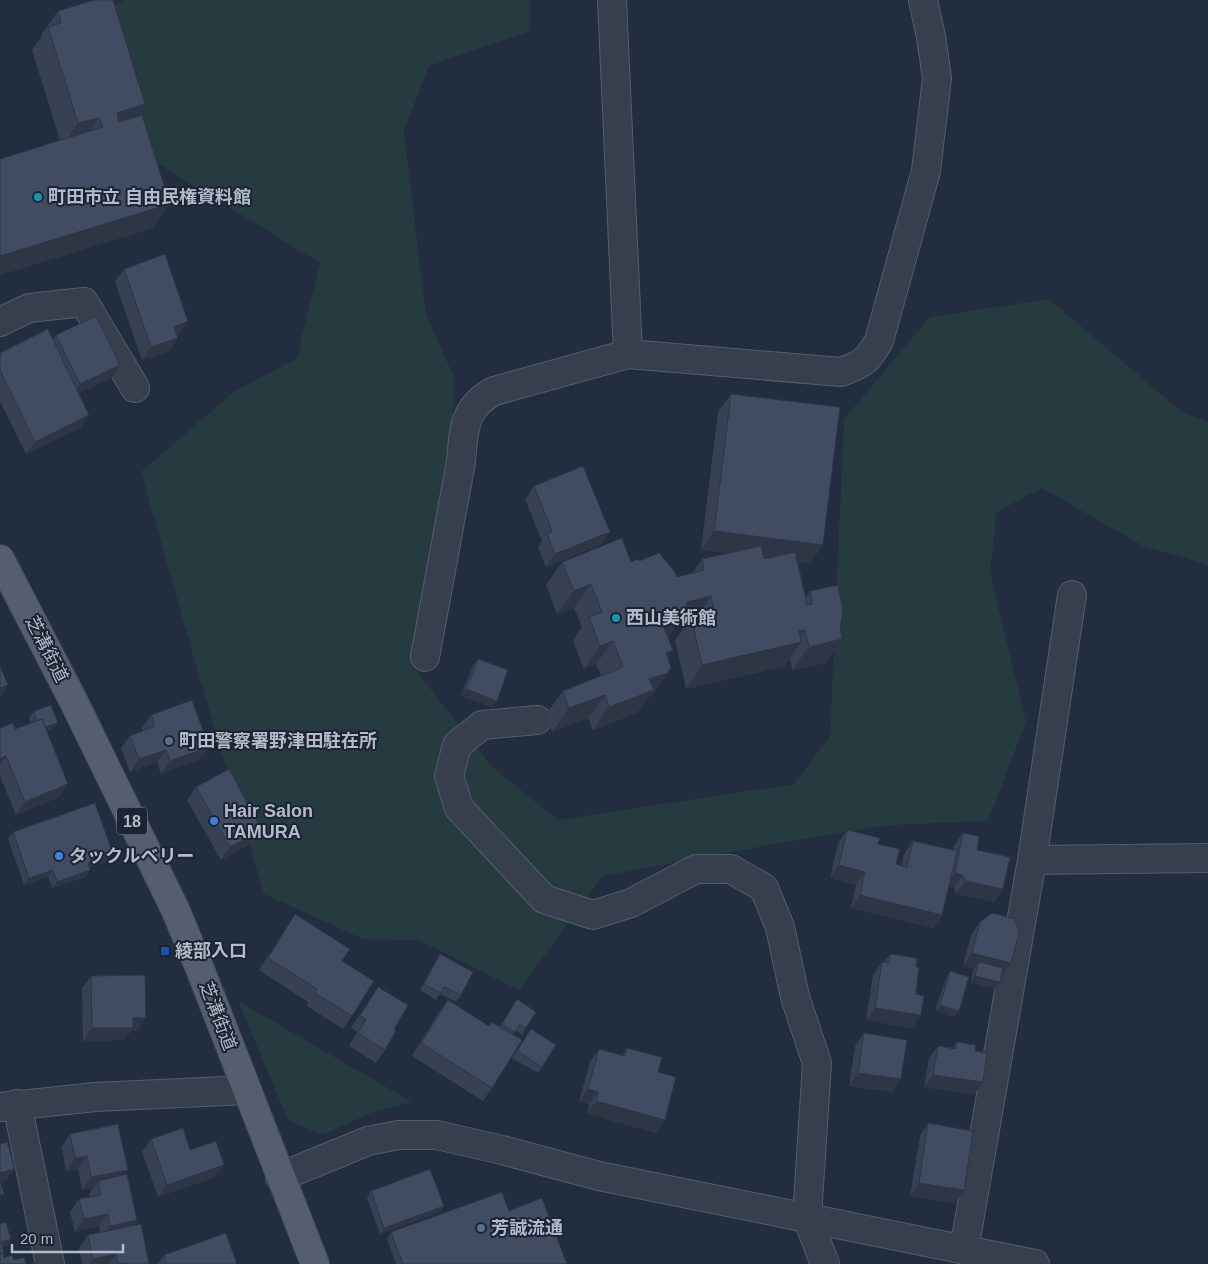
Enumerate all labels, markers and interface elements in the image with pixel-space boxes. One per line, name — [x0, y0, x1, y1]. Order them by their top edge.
place label: 町田市立 自由民権資料館 — [48, 187, 251, 207]
marker: 町田市立 自由民権資料館 — [32, 191, 44, 203]
place label: 西山美術館 — [626, 608, 716, 628]
street label: 芝溝街道 — [22, 612, 72, 686]
marker: 西山美術館 — [610, 612, 622, 624]
place label: 町田警察署野津田駐在所 — [179, 731, 377, 751]
marker: 町田警察署野津田駐在所 — [163, 735, 175, 747]
place label: Hair Salon TAMURA — [224, 801, 313, 842]
road number: 18 — [117, 808, 147, 834]
marker: Hair Salon TAMURA — [208, 815, 220, 827]
place label: タックルベリー — [69, 846, 194, 866]
marker: タックルベリー — [53, 850, 65, 862]
place label: 綾部入口 — [175, 941, 247, 961]
marker: 綾部入口 — [159, 945, 171, 957]
street label: 芝溝街道 — [196, 979, 240, 1053]
place label: 芳誠流通 — [491, 1218, 563, 1238]
scale bar — [12, 1222, 124, 1254]
marker: 芳誠流通 — [475, 1222, 487, 1234]
text: 20 m — [20, 1230, 53, 1247]

